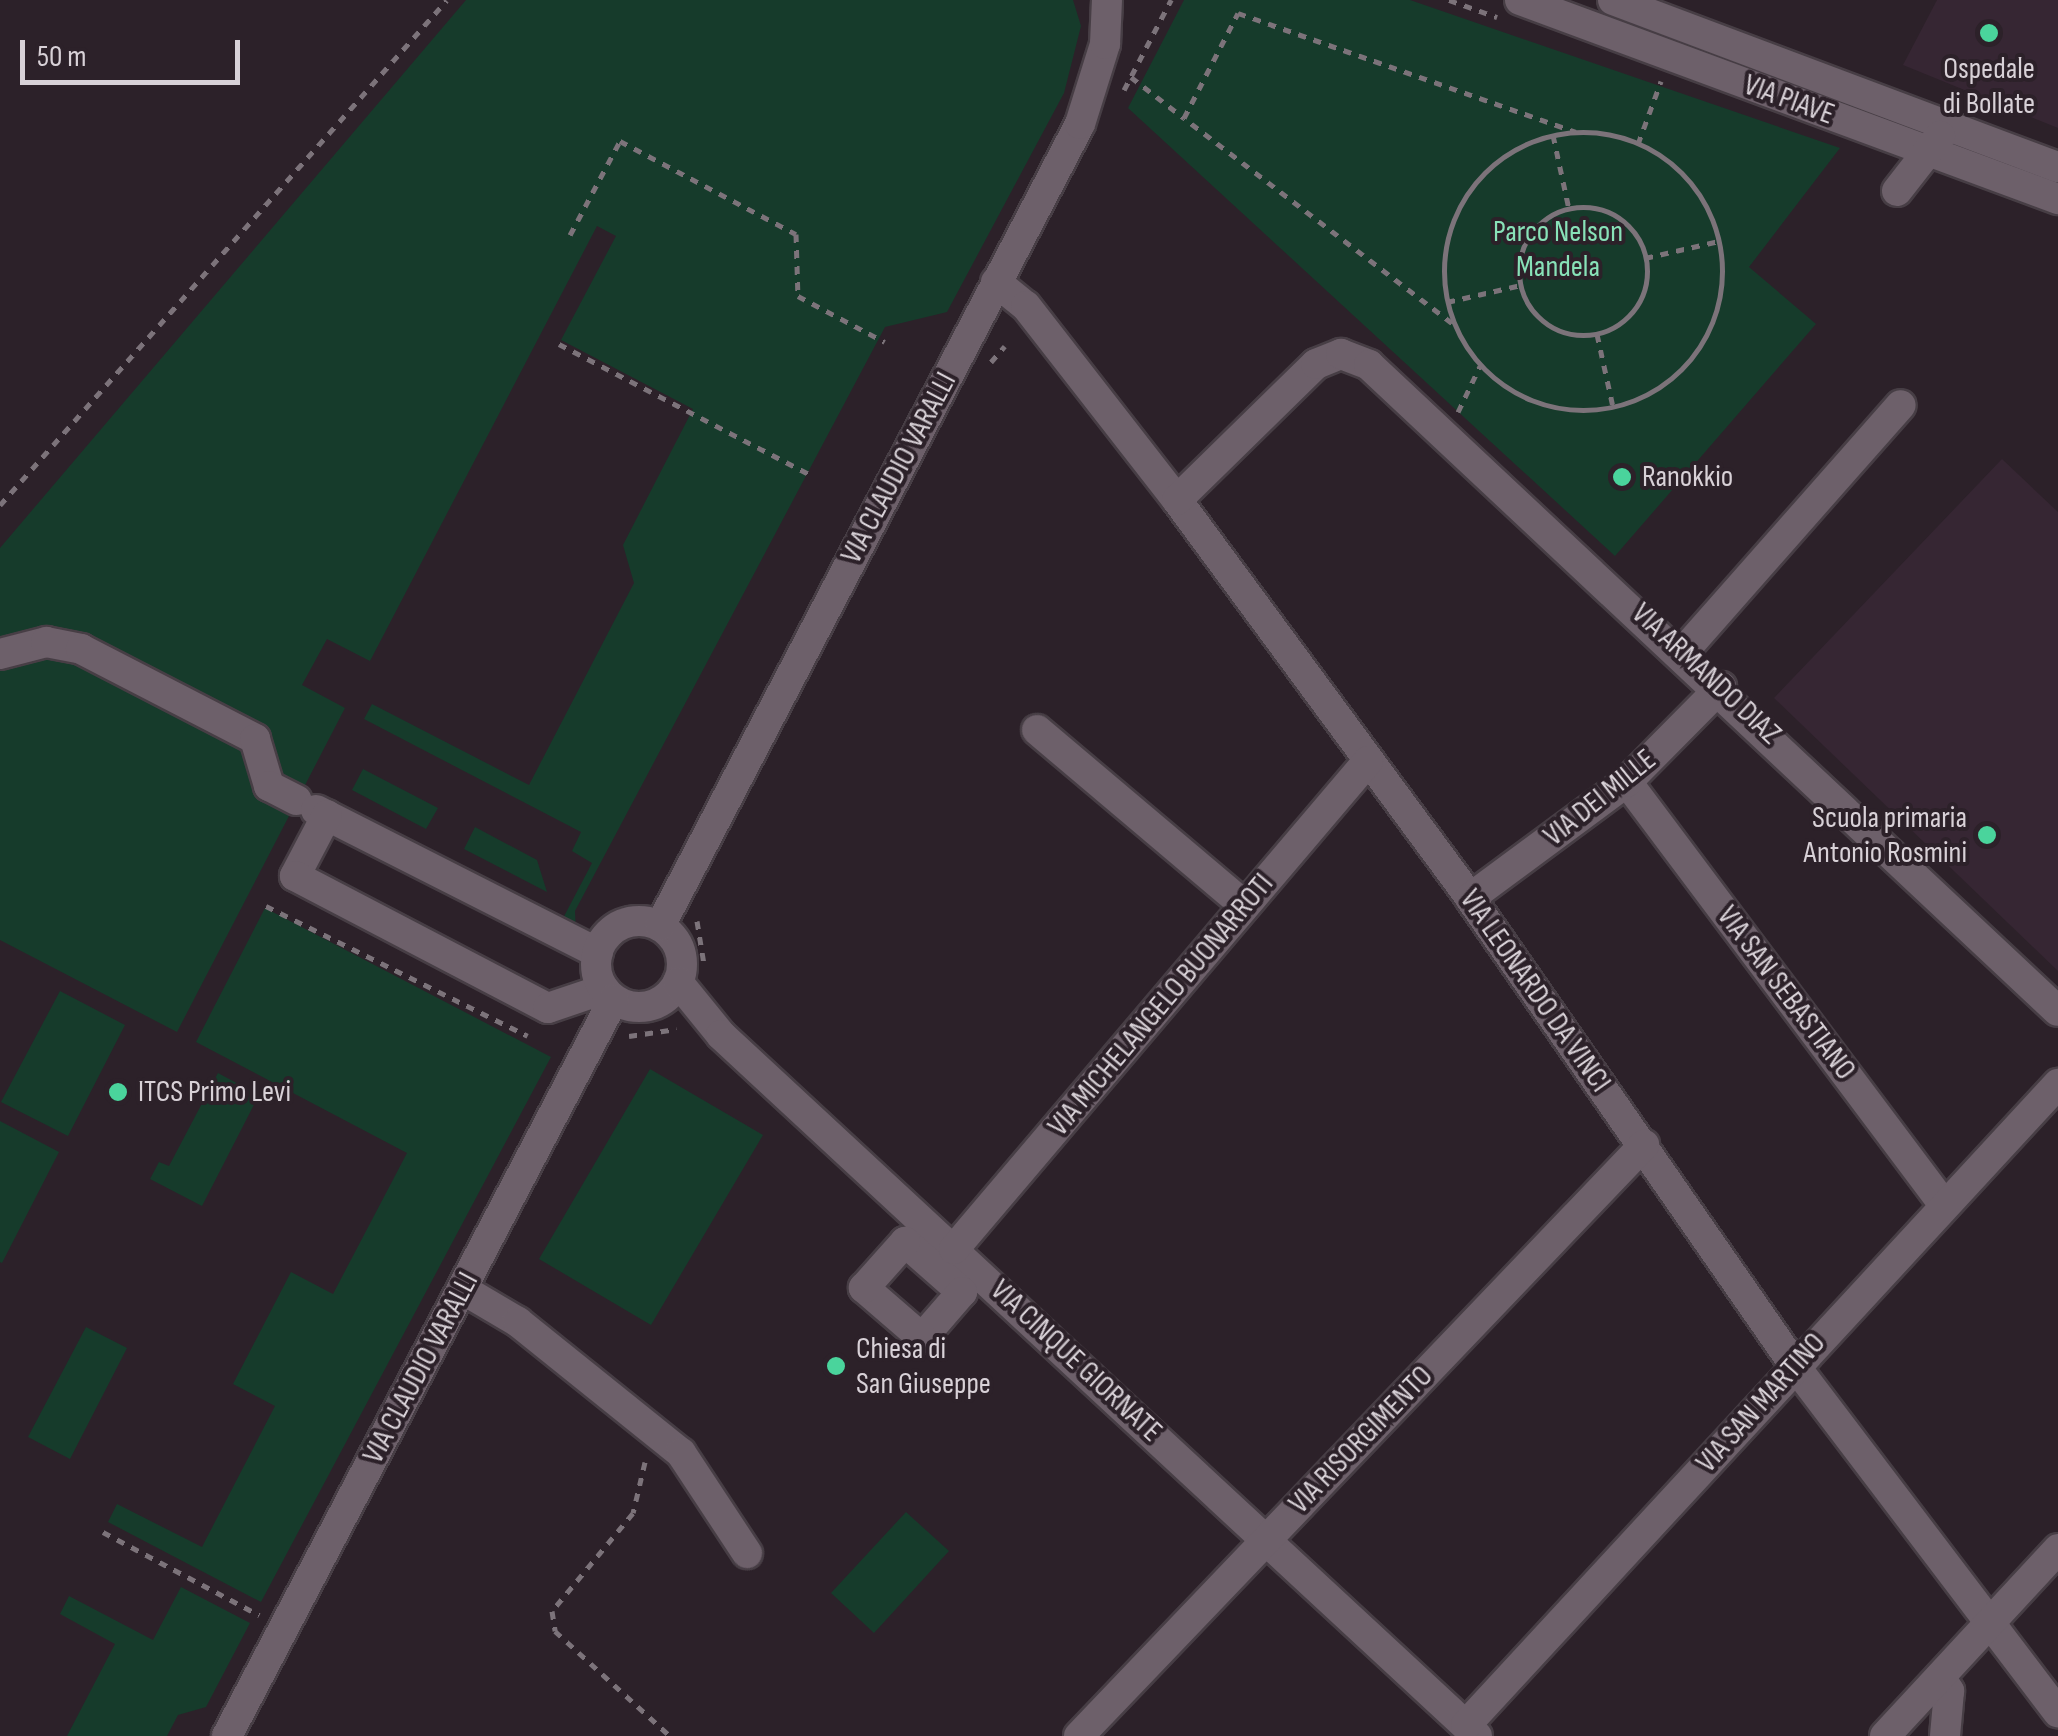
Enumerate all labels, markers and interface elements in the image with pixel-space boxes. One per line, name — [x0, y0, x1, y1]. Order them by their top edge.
scale bar — [25, 20, 245, 82]
marker: Ospedale di Bollate — [1976, 20, 2002, 46]
text: 50 m — [37, 39, 86, 75]
place label: Ospedale di Bollate — [1943, 51, 2035, 122]
street label: VIA PIAVE — [1739, 67, 1839, 133]
park label: Parco Nelson Mandela — [1493, 214, 1623, 284]
street label: VIA CLAUDIO VARALLI — [834, 366, 964, 570]
place label: Ranokkio — [1642, 459, 1733, 495]
marker: Ranokkio — [1611, 466, 1633, 488]
street label: VIA ARMANDO DIAZ — [1624, 596, 1788, 752]
street label: VIA DEI MILLE — [1537, 742, 1663, 854]
place label: Scuola primaria Antonio Rosmini — [1804, 800, 1967, 870]
marker: Scuola primaria Antonio Rosmini — [1976, 824, 1998, 846]
street label: VIA MICHELANGELO BUONARROTI — [1041, 867, 1281, 1143]
street label: VIA LEONARDO DA VINCI — [1452, 883, 1618, 1099]
street label: VIA SAN SEBASTIANO — [1709, 899, 1863, 1087]
place label: ITCS Primo Levi — [138, 1074, 291, 1110]
marker: ITCS Primo Levi — [107, 1081, 129, 1103]
street label: VIA CLAUDIO VARALLI — [356, 1266, 486, 1470]
street label: VIA CINQUE GIORNATE — [983, 1272, 1169, 1450]
street label: VIA SAN MARTINO — [1689, 1326, 1833, 1480]
place label: Chiesa di San Giuseppe — [856, 1331, 991, 1402]
marker: Chiesa di San Giuseppe — [825, 1355, 847, 1377]
street label: VIA RISORGIMENTO — [1282, 1359, 1440, 1521]

